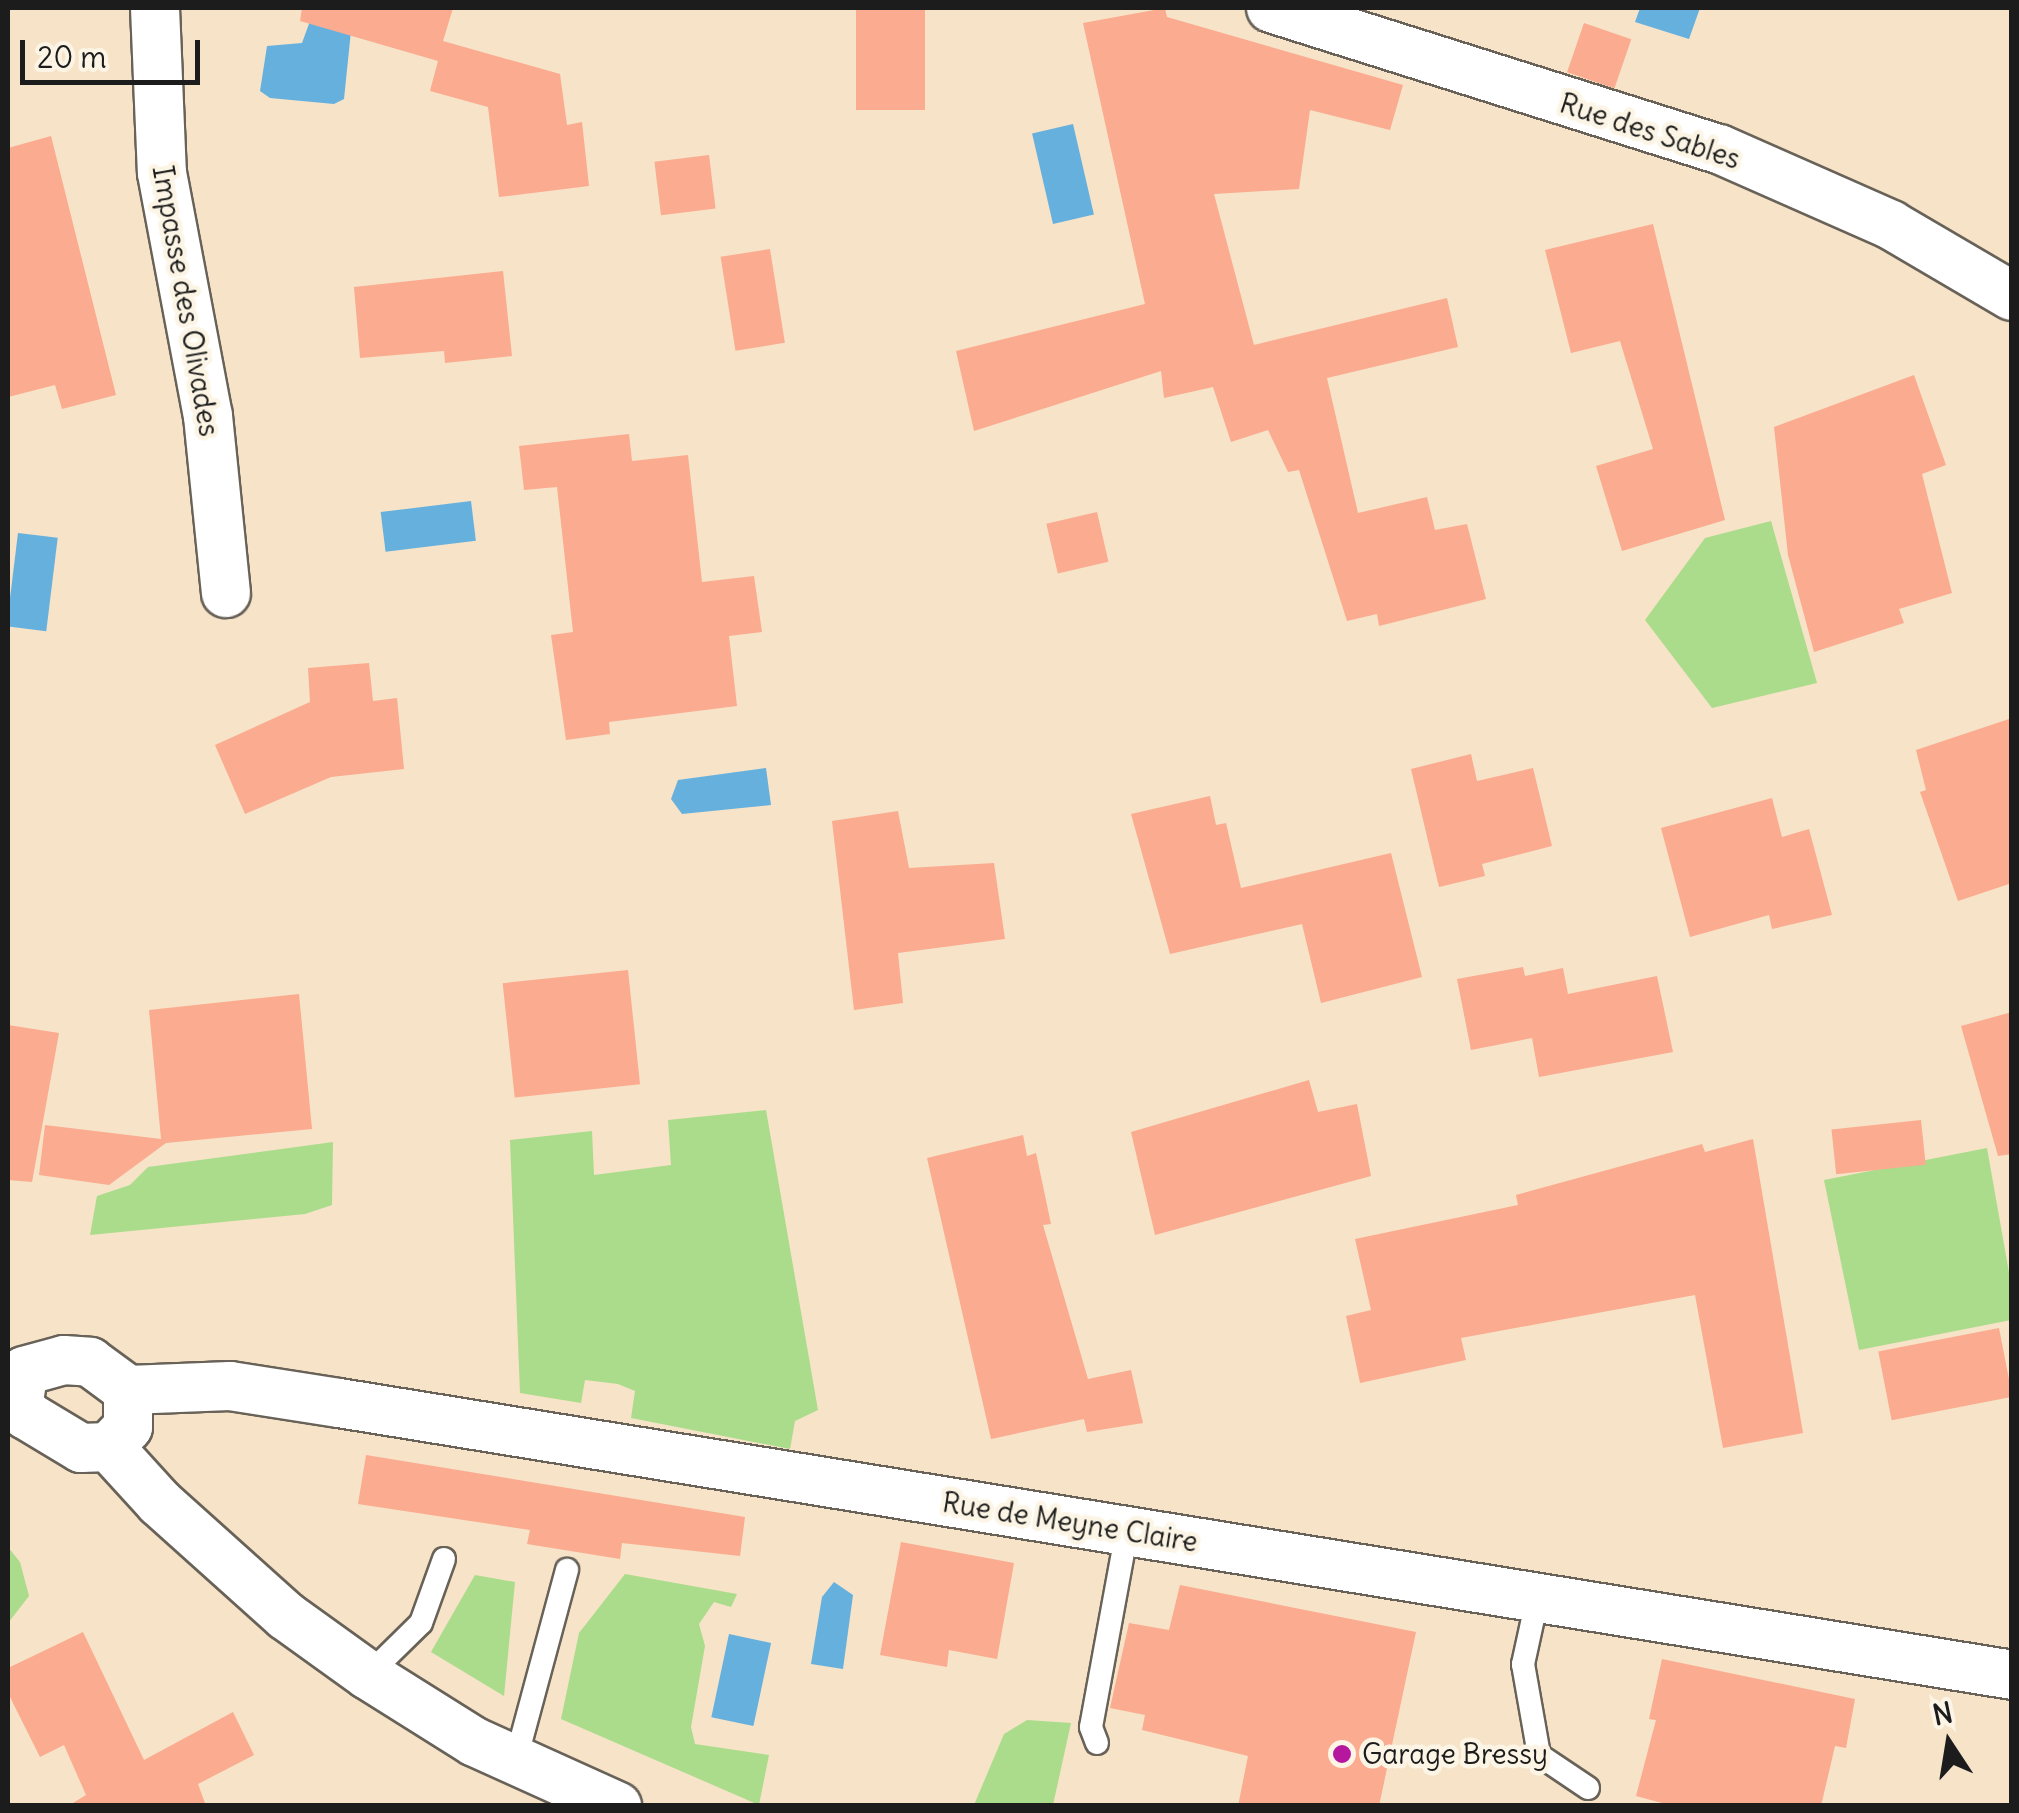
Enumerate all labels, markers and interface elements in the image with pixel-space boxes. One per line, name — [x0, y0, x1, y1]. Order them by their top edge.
scale bar — [25, 20, 205, 82]
text: 20 m — [37, 38, 107, 76]
street label: Rue des Sables — [1556, 86, 1744, 176]
street label: Impasse des Olivades — [146, 163, 226, 439]
street label: Rue de Meyne Claire — [940, 1485, 1200, 1559]
north arrow — [1899, 1693, 1999, 1793]
text: N — [1930, 1694, 1956, 1733]
place label: Garage Bressy — [1362, 1737, 1548, 1771]
marker: Garage Bressy — [1331, 1743, 1353, 1765]

